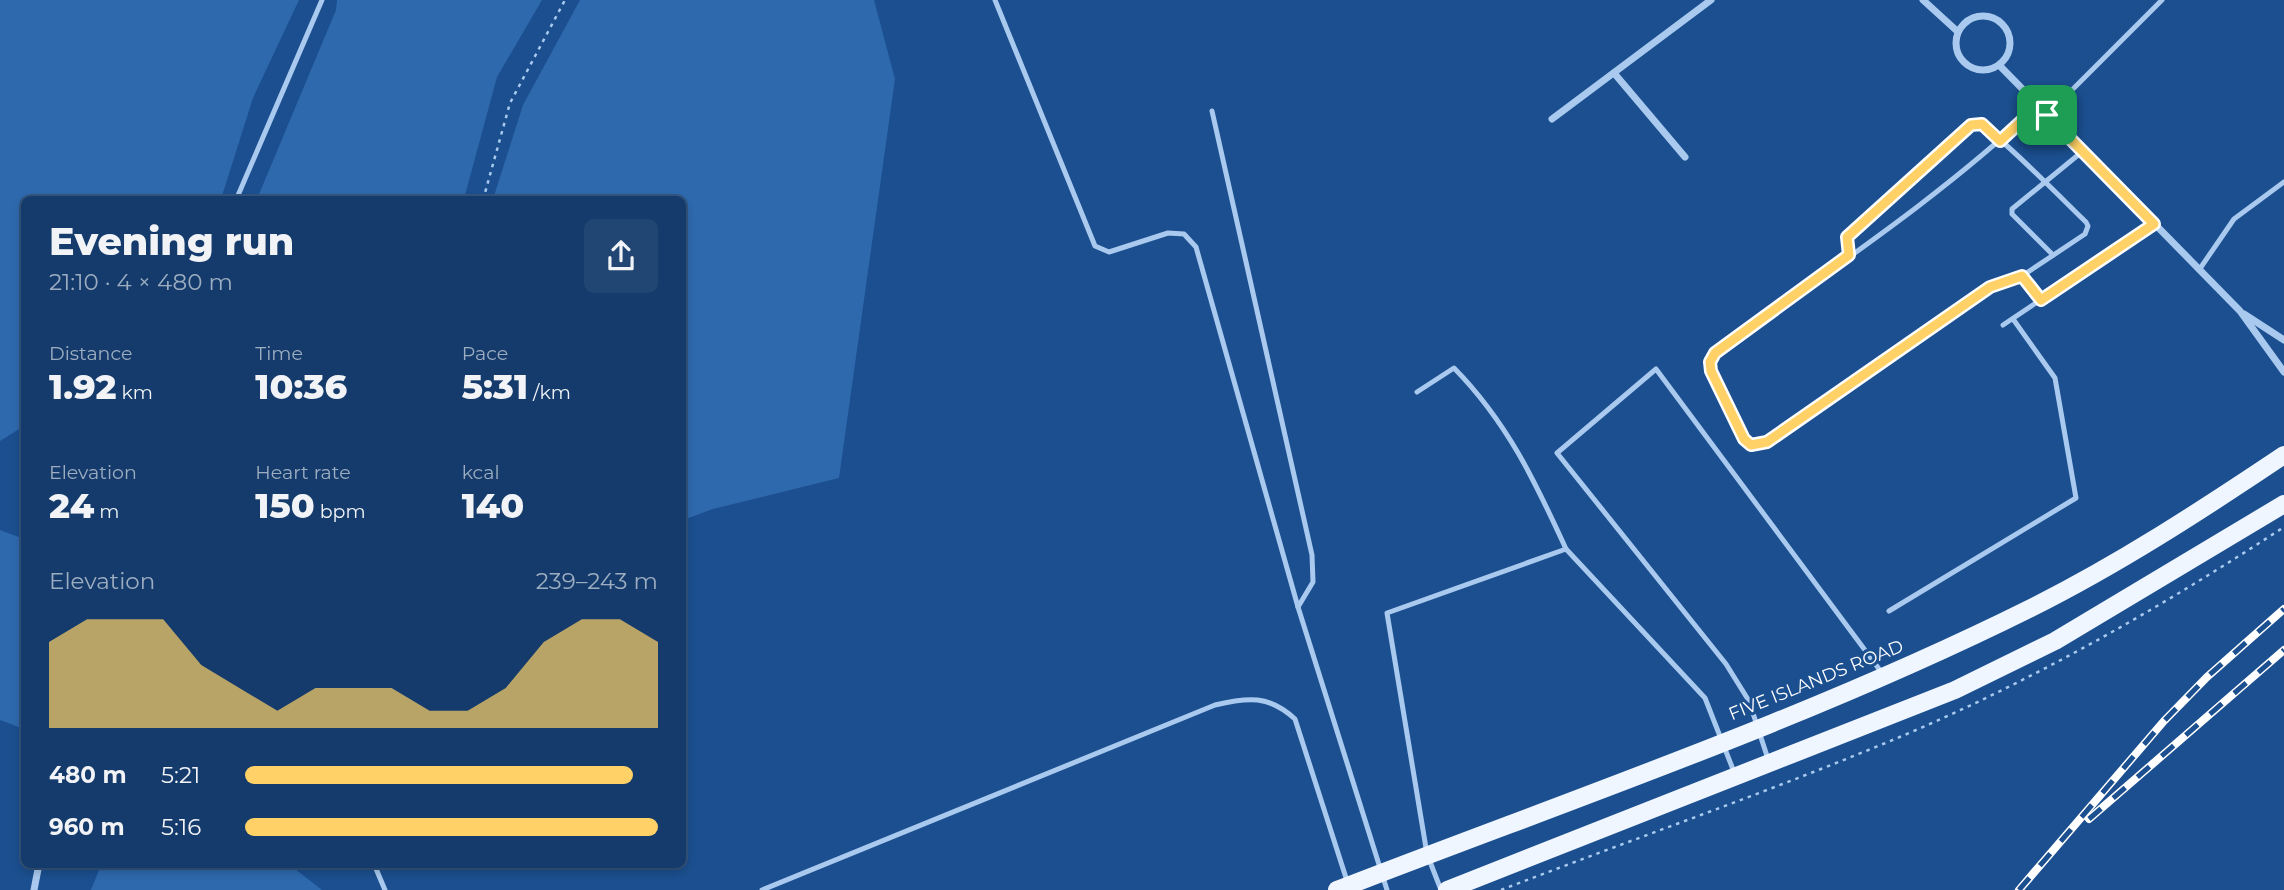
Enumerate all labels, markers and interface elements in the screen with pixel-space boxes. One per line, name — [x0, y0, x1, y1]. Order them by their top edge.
pin — [2017, 85, 2077, 145]
icon: arrive — [2028, 96, 2066, 134]
text: Evening run — [49, 218, 294, 265]
button: share — [584, 219, 658, 293]
text: 21:10 · 4 × 480 m — [49, 268, 233, 296]
text: Distance — [49, 342, 132, 365]
text: Time — [255, 342, 303, 365]
text: Pace — [462, 342, 508, 365]
text: 1.92 — [49, 365, 117, 408]
text: 10:36 — [255, 365, 347, 408]
text: 5:31 — [462, 365, 528, 408]
text: km — [117, 381, 153, 404]
text: /km — [528, 381, 571, 404]
text: Elevation — [49, 461, 137, 484]
text: Heart rate — [255, 461, 351, 484]
text: kcal — [462, 461, 500, 484]
text: 24 — [49, 484, 94, 527]
text: 150 — [255, 484, 315, 527]
text: 140 — [462, 484, 524, 527]
text: m — [94, 500, 119, 523]
text: bpm — [315, 500, 366, 523]
text: Elevation — [49, 567, 155, 595]
text: 239–243 m — [536, 567, 658, 595]
street label: FIVE ISLANDS ROAD — [1725, 635, 1907, 725]
text: 480 m — [49, 761, 127, 789]
text: 5:21 — [161, 761, 200, 789]
text: 960 m — [49, 813, 125, 841]
text: 5:16 — [161, 813, 201, 841]

